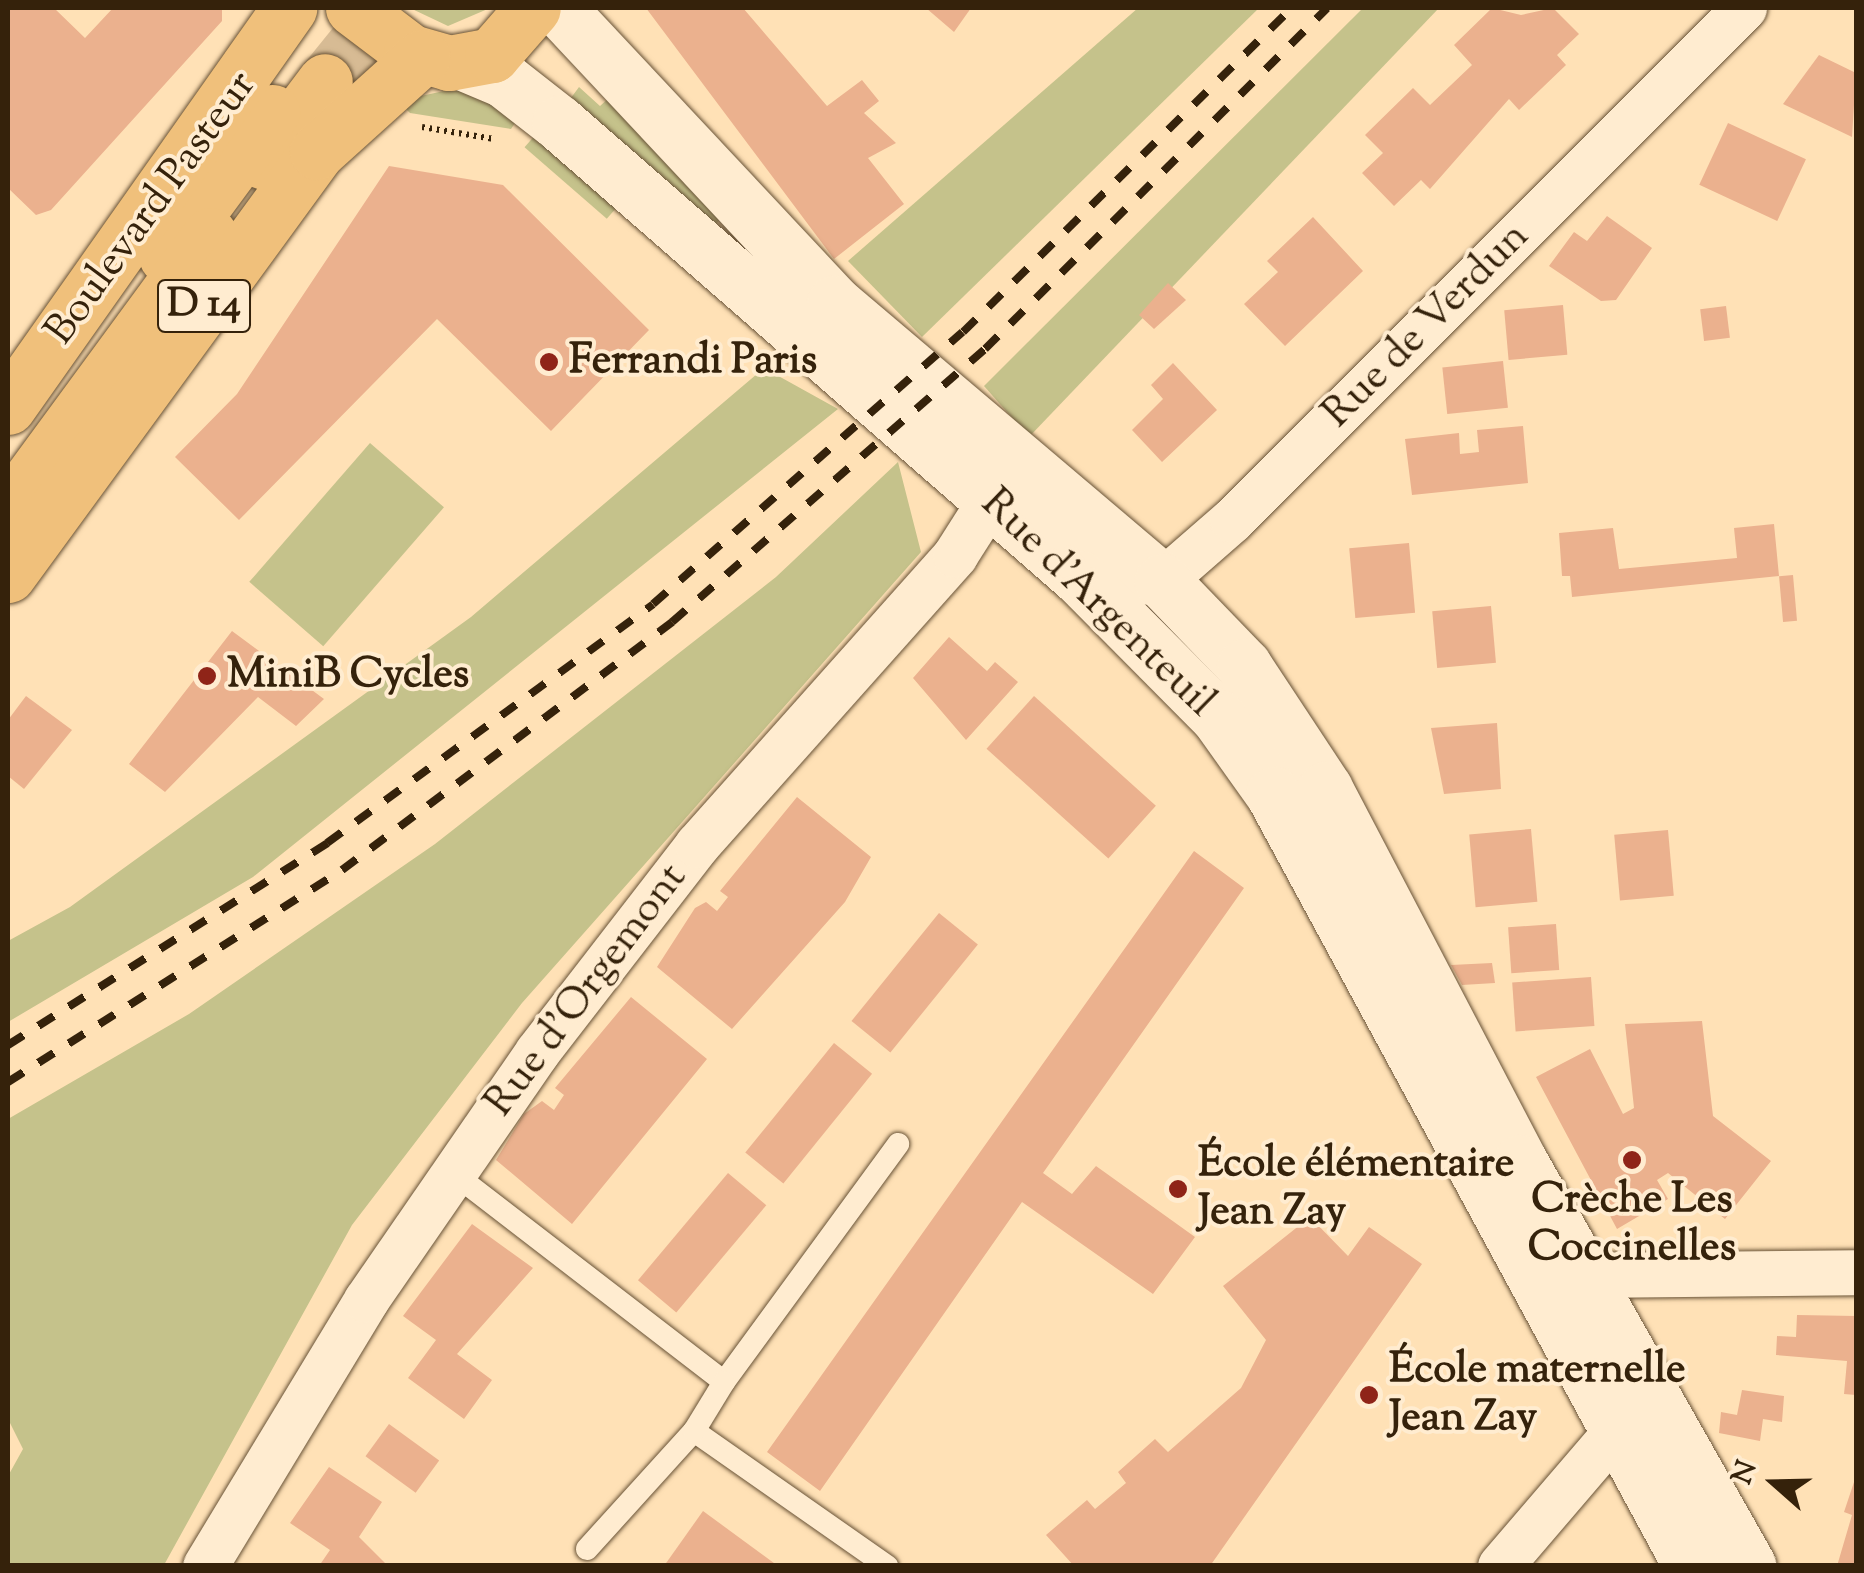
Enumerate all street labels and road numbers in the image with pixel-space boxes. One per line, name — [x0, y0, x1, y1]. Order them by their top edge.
street label: Boulevard Pasteur — [36, 62, 268, 356]
street label: Rue de Verdun — [1313, 212, 1541, 440]
road number: D 14 — [156, 271, 252, 341]
street label: Rue d'Argenteuil — [969, 479, 1225, 729]
street label: Rue d'Orgemont — [476, 855, 698, 1127]

